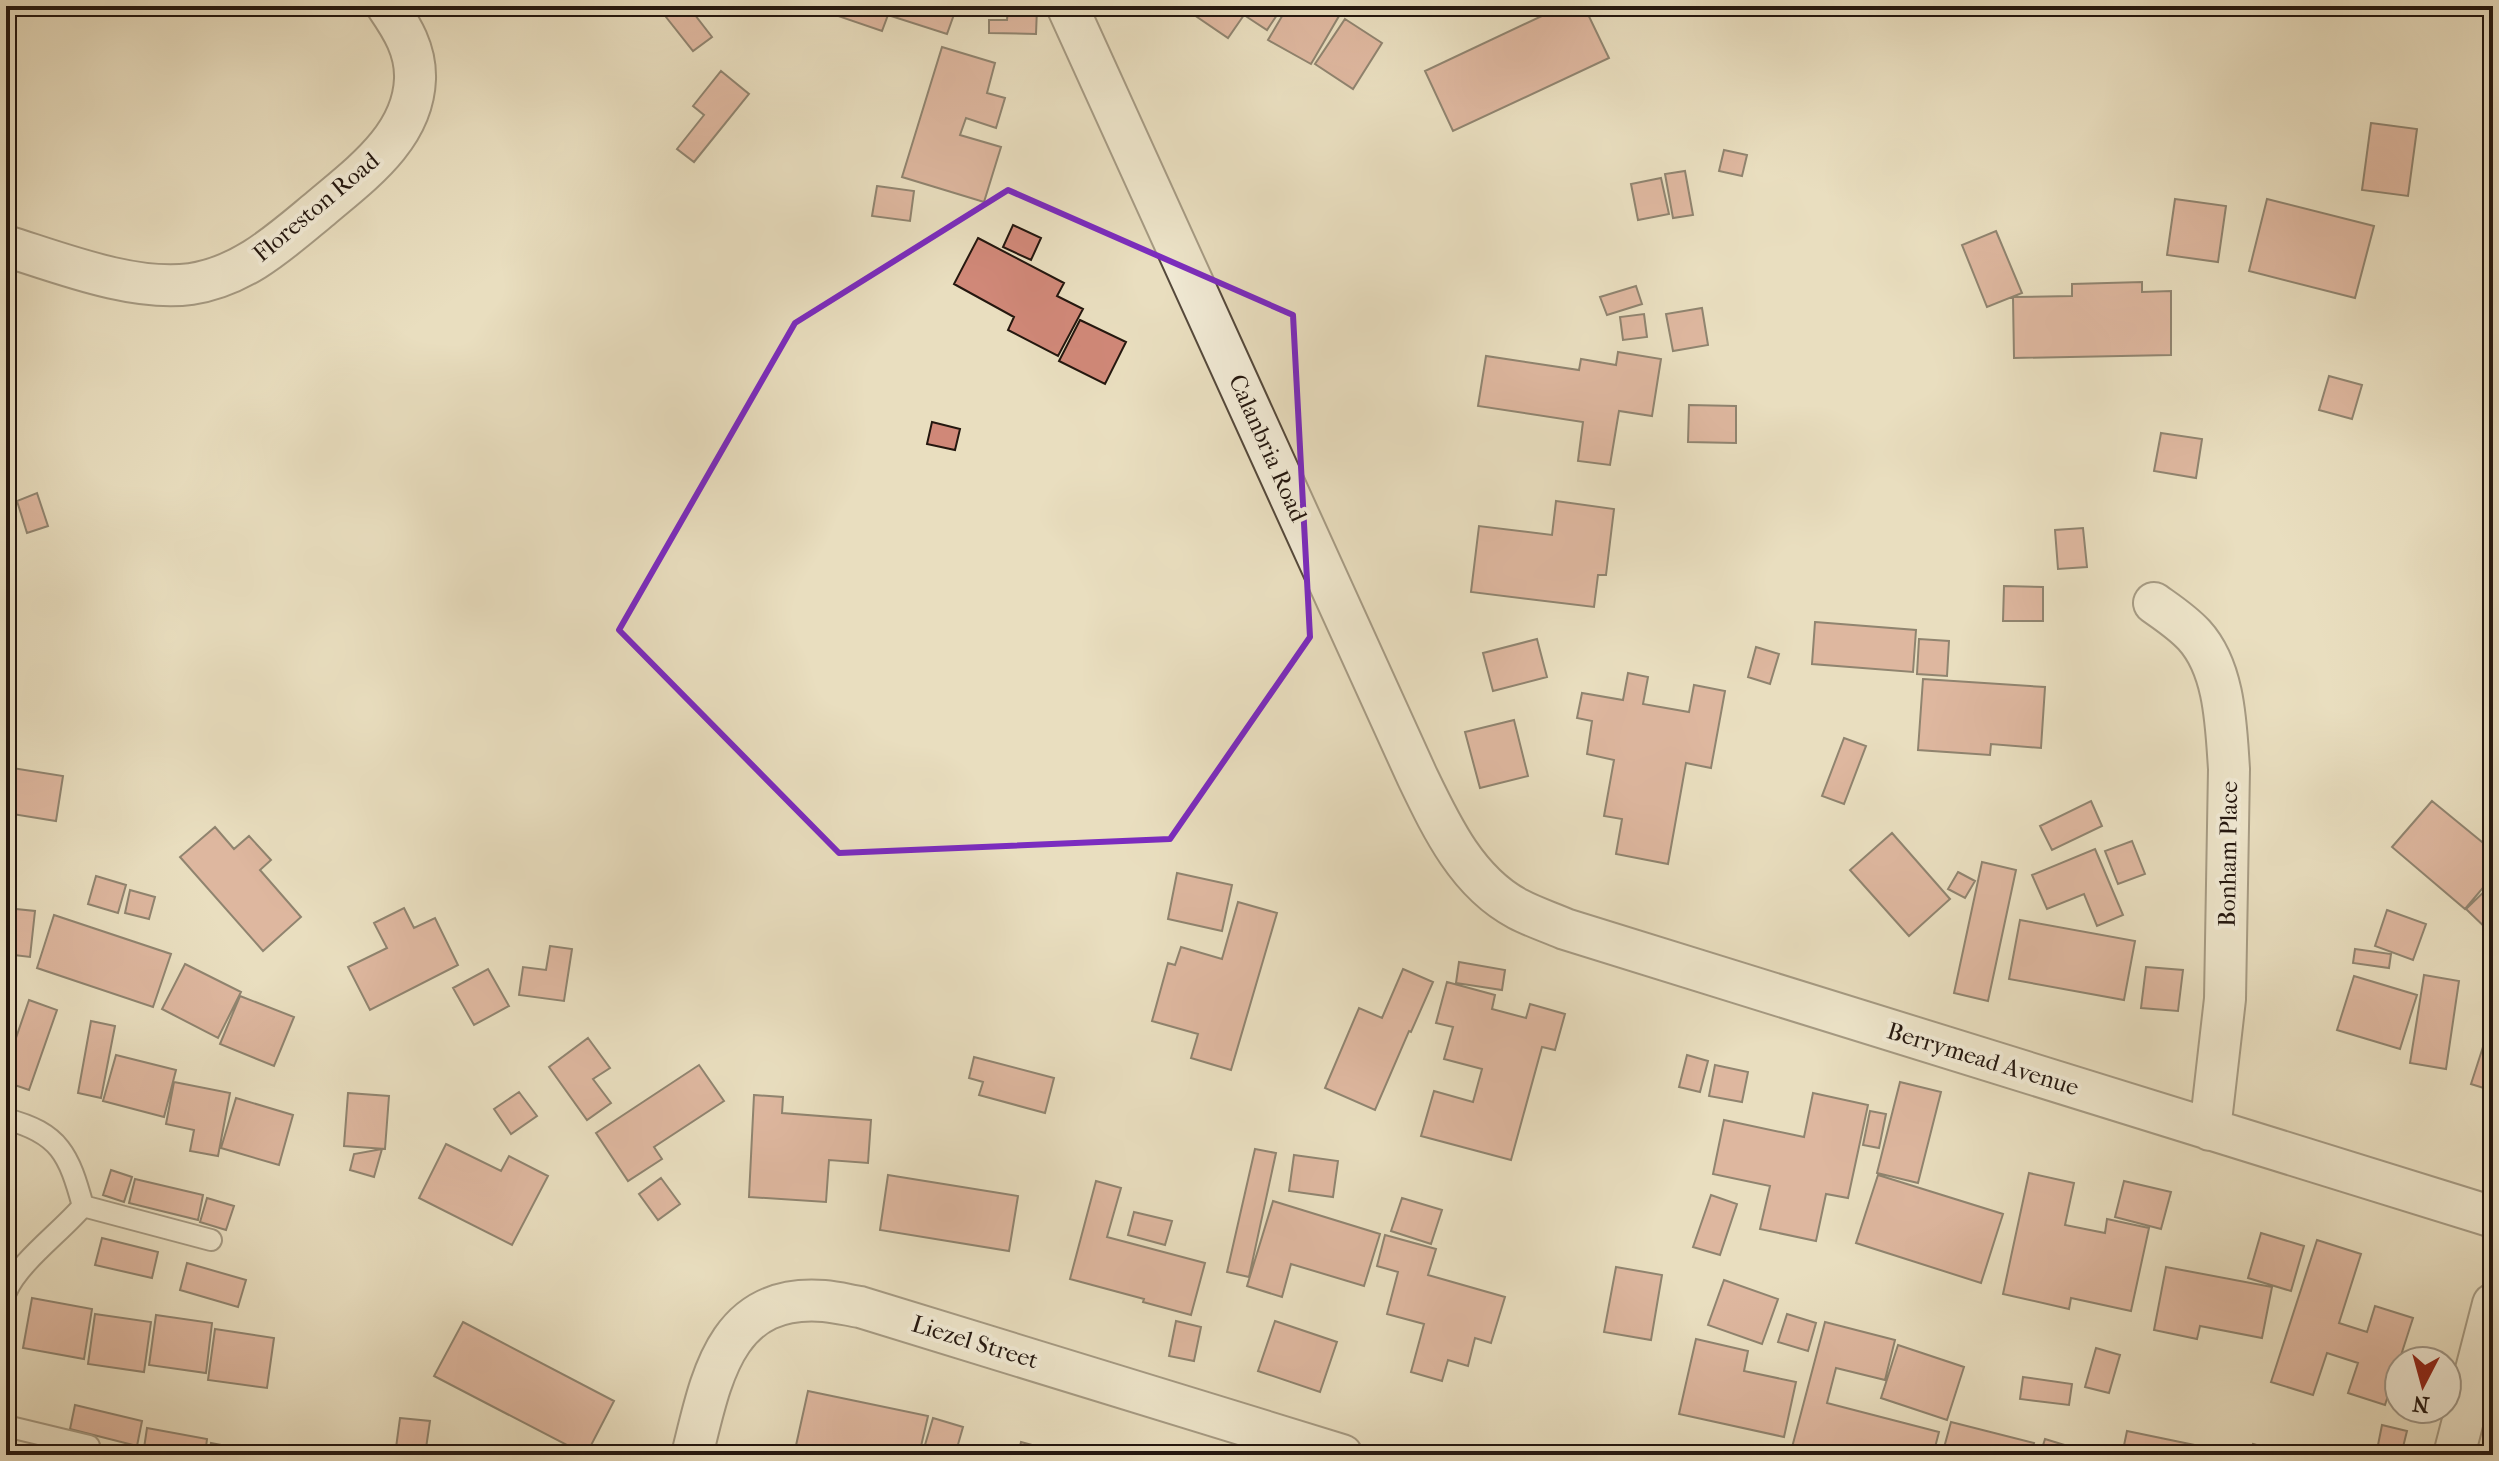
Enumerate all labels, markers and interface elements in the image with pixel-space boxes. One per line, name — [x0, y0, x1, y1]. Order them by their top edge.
street label: Floreston Road — [247, 146, 385, 268]
street label: Calanbria Road — [1223, 370, 1313, 527]
street label: Bonham Place — [2213, 781, 2243, 927]
street label: Berrymead Avenue — [1884, 1017, 2082, 1102]
street label: Liezel Street — [908, 1310, 1042, 1375]
north arrow — [2383, 1345, 2463, 1425]
text: N — [2411, 1390, 2431, 1418]

